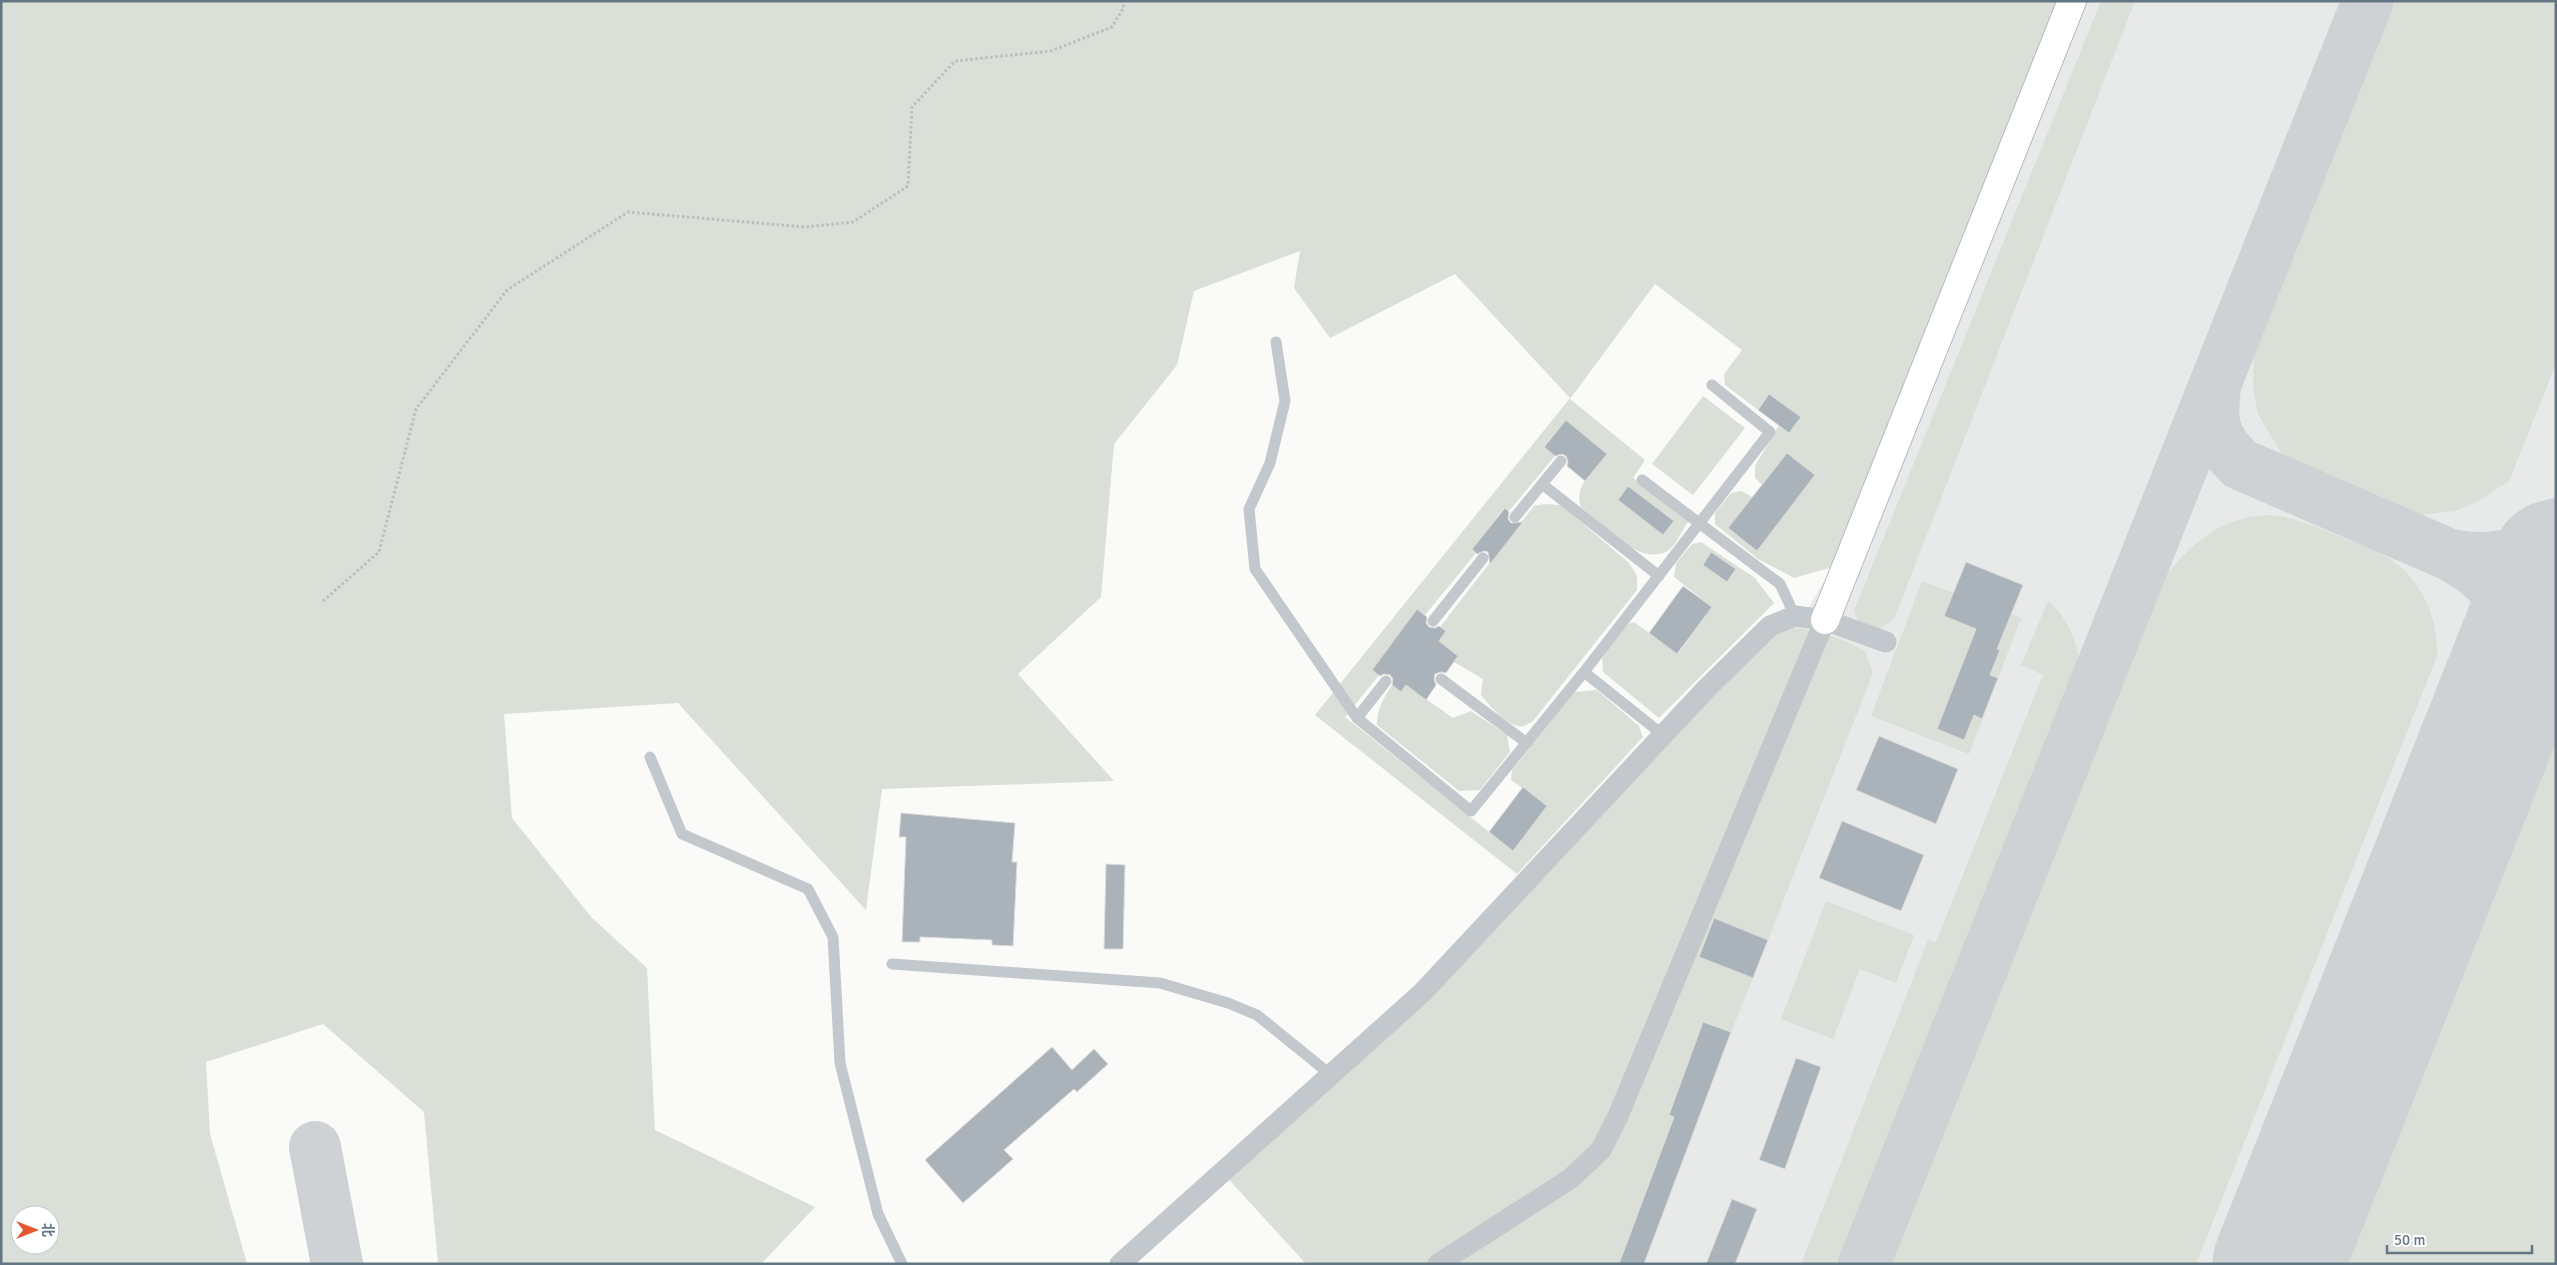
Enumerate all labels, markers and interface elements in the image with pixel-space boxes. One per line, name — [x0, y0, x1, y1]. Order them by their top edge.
north arrow — [10, 1205, 60, 1255]
scale bar — [2387, 1222, 2532, 1254]
text: 北 — [39, 1223, 56, 1237]
text: 50 m — [2394, 1231, 2425, 1249]

